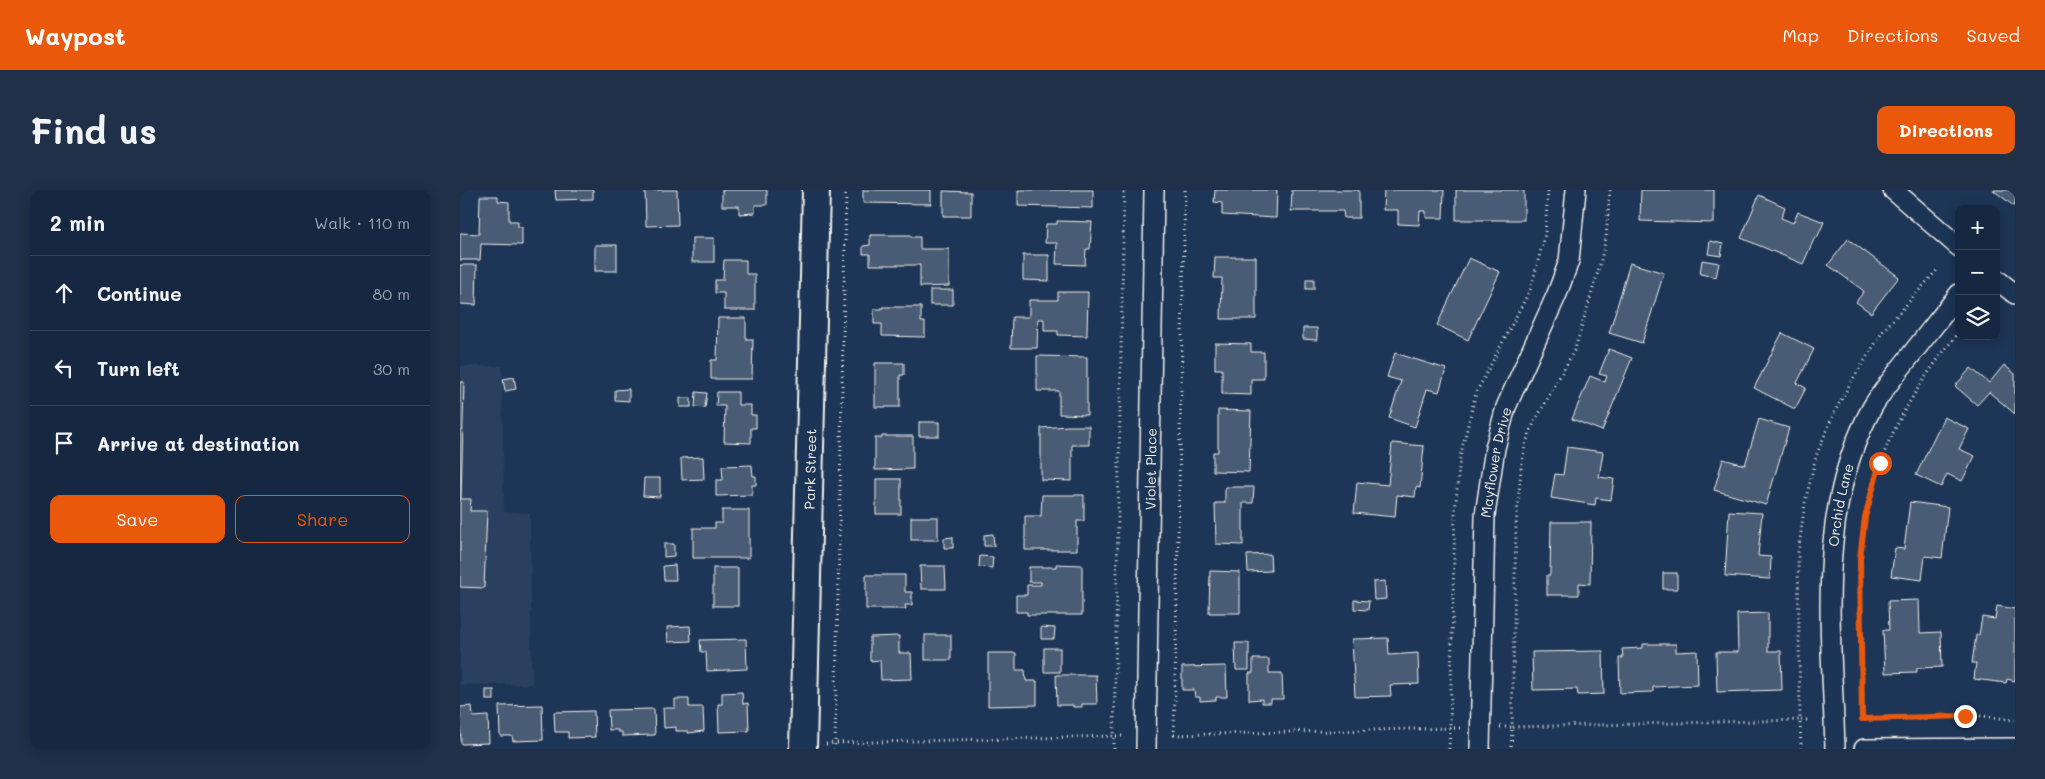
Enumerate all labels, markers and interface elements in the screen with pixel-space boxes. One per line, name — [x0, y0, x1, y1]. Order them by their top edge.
text: Waypost — [25, 20, 126, 51]
text: Map — [1782, 23, 1819, 47]
text: Directions — [1847, 23, 1939, 47]
text: Saved — [1967, 23, 2020, 47]
button: Directions — [1877, 106, 2015, 154]
text: Find us — [30, 107, 157, 153]
map controls — [1955, 205, 2000, 340]
button: + — [1955, 205, 2000, 250]
text: 2 min — [50, 209, 105, 236]
text: Walk · 110 m — [314, 212, 410, 233]
button: − — [1955, 250, 2000, 295]
icon: ahead — [50, 279, 78, 307]
text: Continue — [97, 281, 182, 306]
text: 80 m — [373, 283, 410, 304]
button: layers — [1955, 295, 2000, 340]
icon: left — [50, 354, 78, 382]
text: Turn left — [97, 356, 180, 381]
text: 30 m — [373, 358, 410, 379]
street label: Mayflower Drive — [1475, 404, 1515, 519]
street label: Park Street — [799, 428, 820, 510]
street label: Violet Place — [1140, 428, 1160, 510]
icon: arrive — [50, 429, 78, 457]
text: Arrive at destination — [97, 431, 300, 456]
route start — [1869, 452, 1892, 475]
street label: Orchid Lane — [1823, 461, 1857, 547]
button: Save — [50, 495, 225, 543]
button: Share — [235, 495, 410, 543]
route end — [1954, 705, 1977, 728]

